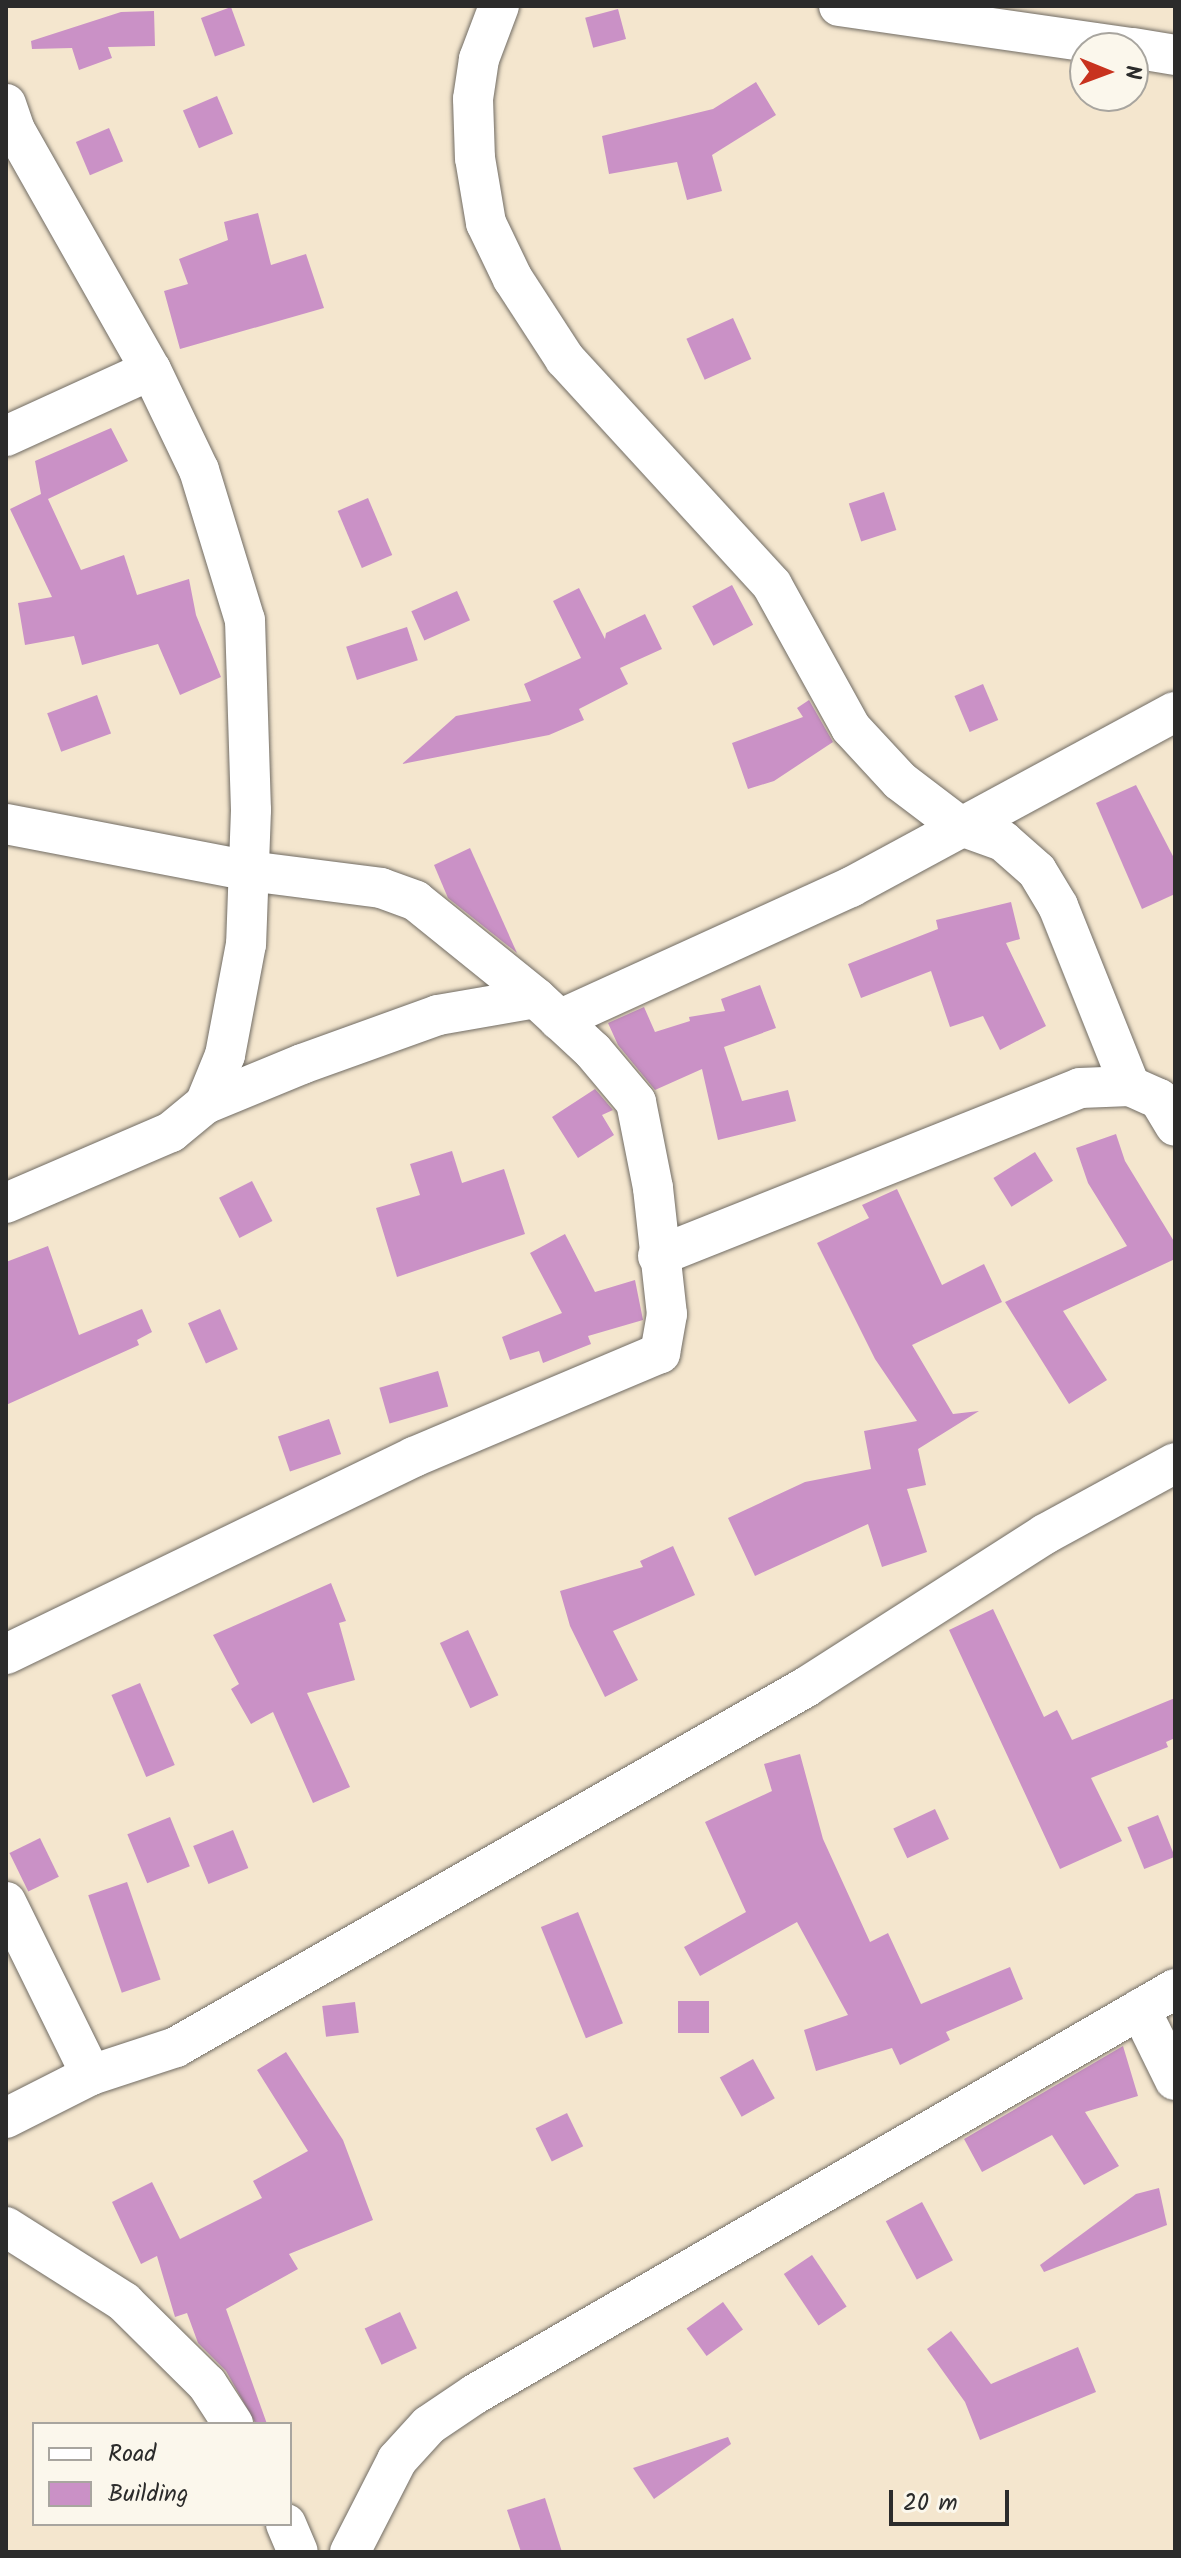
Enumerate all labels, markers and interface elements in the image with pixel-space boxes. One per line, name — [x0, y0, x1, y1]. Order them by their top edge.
north arrow — [1069, 32, 1149, 112]
text: N — [1114, 65, 1149, 80]
legend — [32, 2422, 292, 2526]
text: Road — [108, 2435, 156, 2474]
scale bar — [893, 2474, 1013, 2524]
text: Building — [108, 2475, 188, 2514]
text: 20 m — [903, 2484, 958, 2523]

